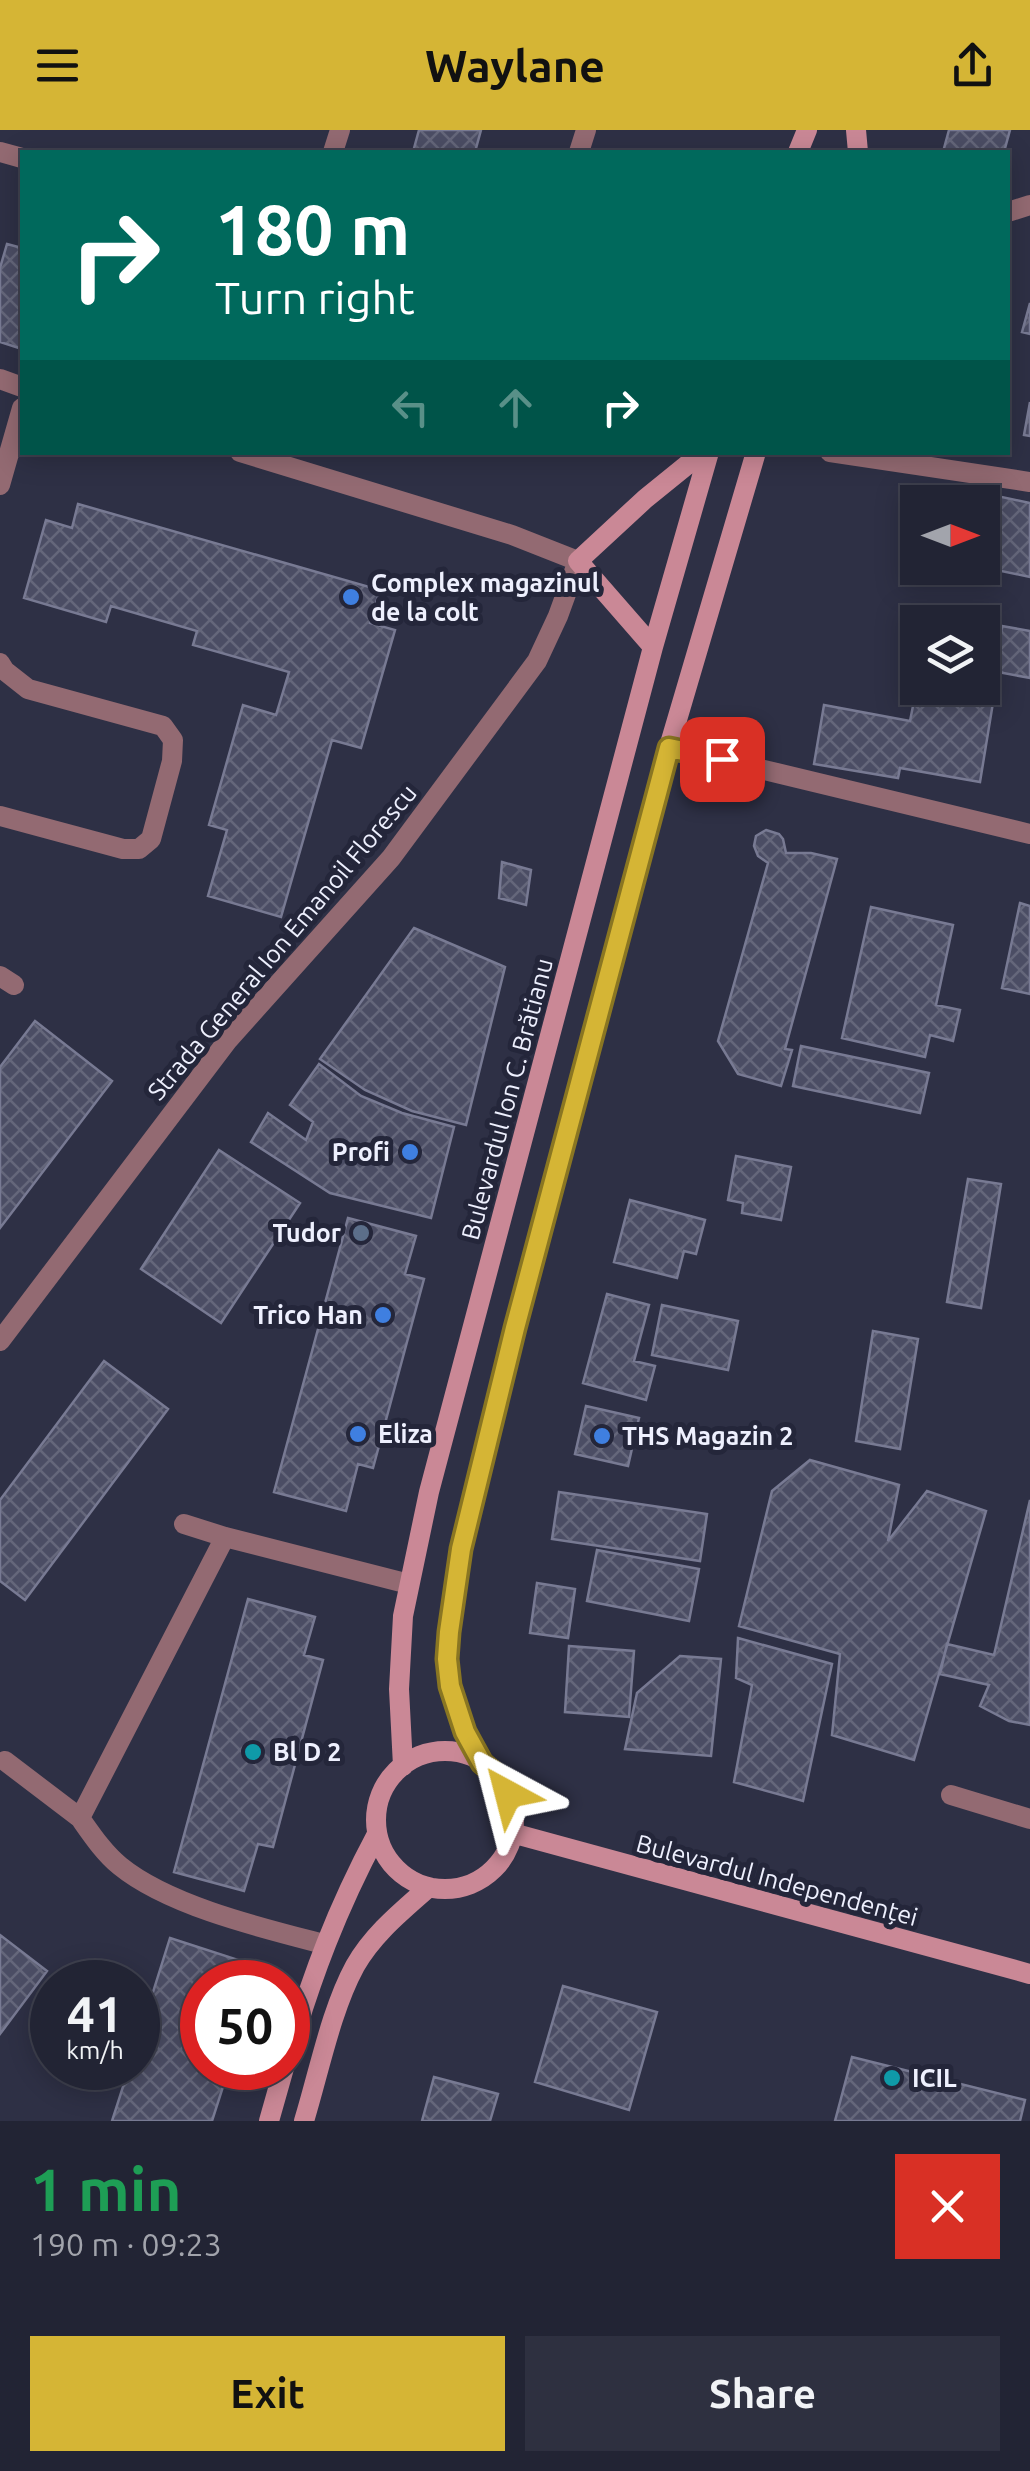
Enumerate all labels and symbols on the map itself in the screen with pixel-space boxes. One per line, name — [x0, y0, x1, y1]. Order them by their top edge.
north arrow — [900, 485, 1000, 585]
place label: Complex magazinul de la colt — [371, 569, 600, 626]
marker: Complex magazinul de la colt — [340, 586, 362, 608]
pin — [680, 717, 765, 802]
street label: Strada General Ion Emanoil Florescu — [142, 779, 422, 1105]
street label: Bulevardul Ion C. Brătianu — [456, 955, 558, 1243]
place label: Profi — [332, 1138, 390, 1166]
marker: Profi — [399, 1141, 421, 1163]
place label: Tudor — [273, 1219, 342, 1247]
marker: Tudor — [350, 1222, 372, 1244]
place label: Trico Han — [253, 1301, 363, 1329]
marker: Trico Han — [372, 1304, 394, 1326]
place label: Eliza — [378, 1420, 433, 1448]
place label: THS Magazin 2 — [622, 1422, 793, 1450]
marker: Eliza — [347, 1423, 369, 1445]
marker: THS Magazin 2 — [591, 1425, 613, 1447]
place label: Bl D 2 — [273, 1738, 341, 1766]
marker: Bl D 2 — [242, 1741, 264, 1763]
position arrow — [456, 1742, 560, 1846]
street label: Bulevardul Independenței — [633, 1829, 921, 1931]
speed limit sign: 50 — [180, 1960, 310, 2090]
place label: ICIL — [912, 2064, 957, 2092]
marker: ICIL — [881, 2067, 903, 2089]

